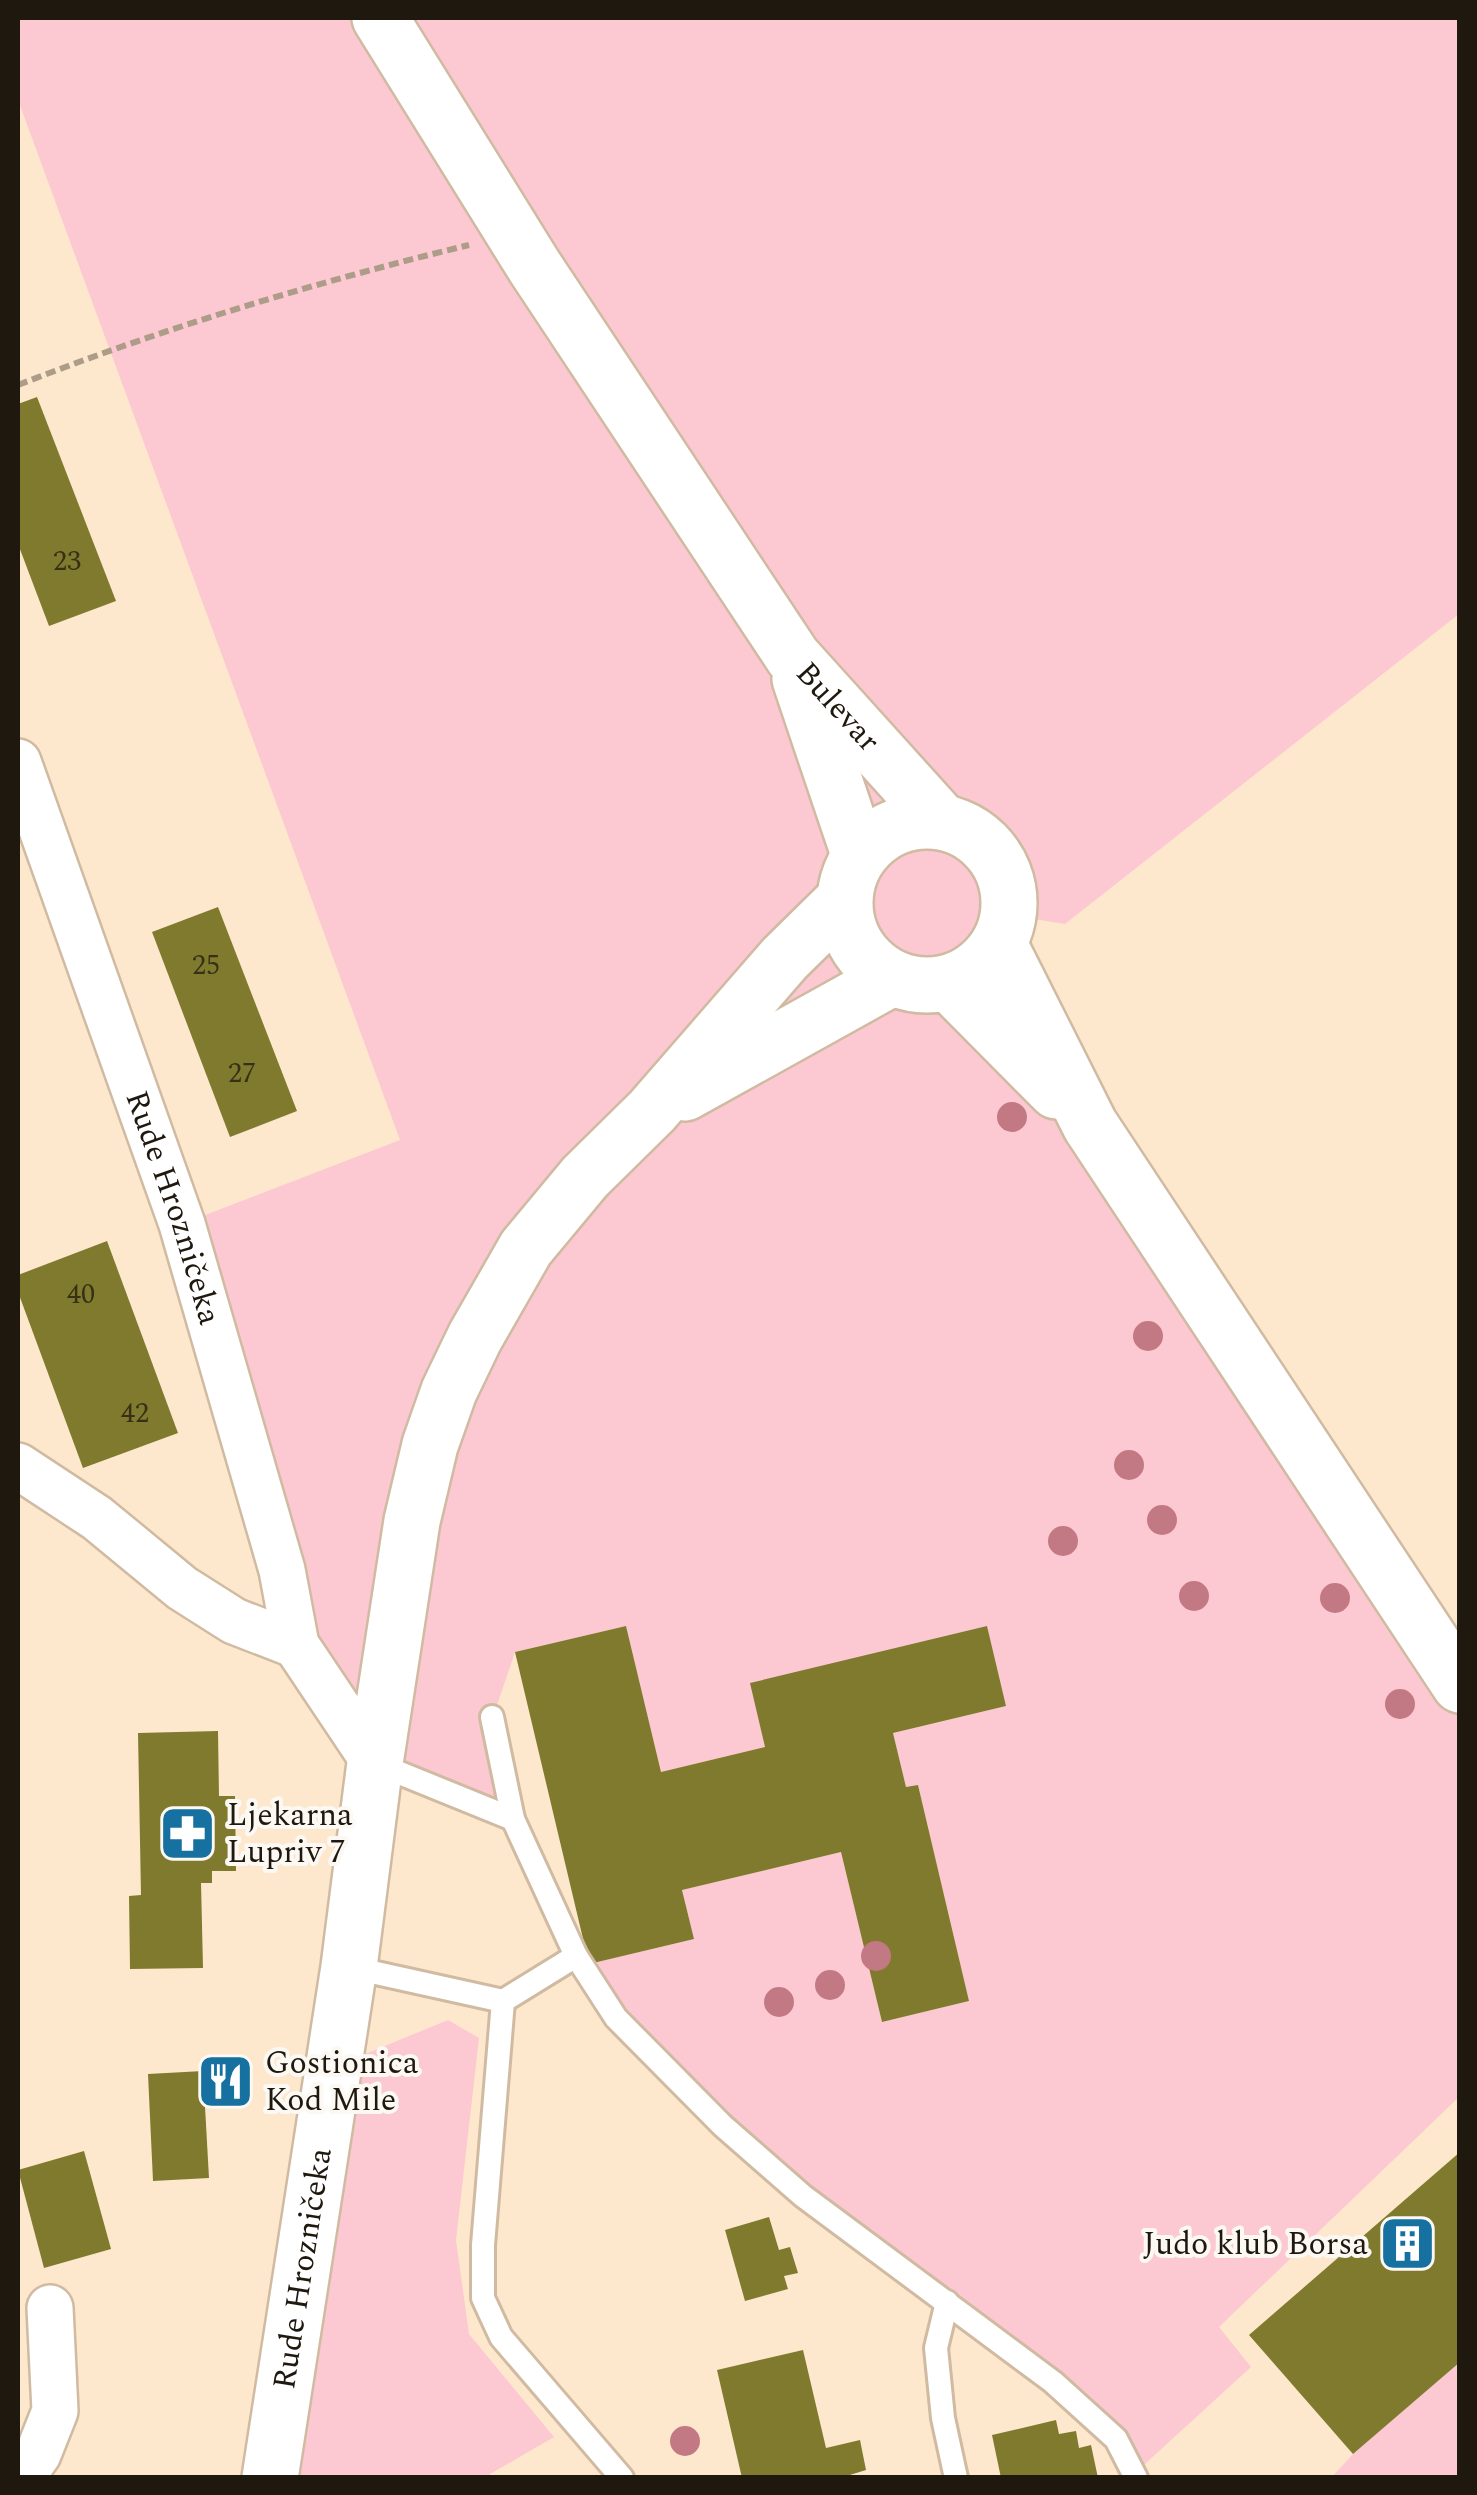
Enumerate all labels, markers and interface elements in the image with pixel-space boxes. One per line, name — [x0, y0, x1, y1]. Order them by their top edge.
house number: 23 — [53, 540, 81, 583]
street label: Bulevar — [784, 650, 892, 763]
house number: 25 — [192, 944, 220, 987]
house number: 27 — [228, 1052, 256, 1095]
street label: Rude Hrozničeka — [112, 1084, 234, 1331]
house number: 40 — [67, 1273, 95, 1316]
house number: 42 — [121, 1392, 149, 1435]
place label: Ljekarna Lupriv 7 — [227, 1791, 353, 1877]
pharmacy icon: Ljekarna Lupriv 7 — [158, 1803, 218, 1863]
place label: Gostionica Kod Mile — [265, 2039, 419, 2125]
restaurant icon: Gostionica Kod Mile — [196, 2051, 256, 2111]
street label: Rude Hrozničeka — [260, 2144, 345, 2393]
building icon: Judo klub Borsa — [1377, 2214, 1437, 2274]
place label: Judo klub Borsa — [1143, 2220, 1368, 2269]

